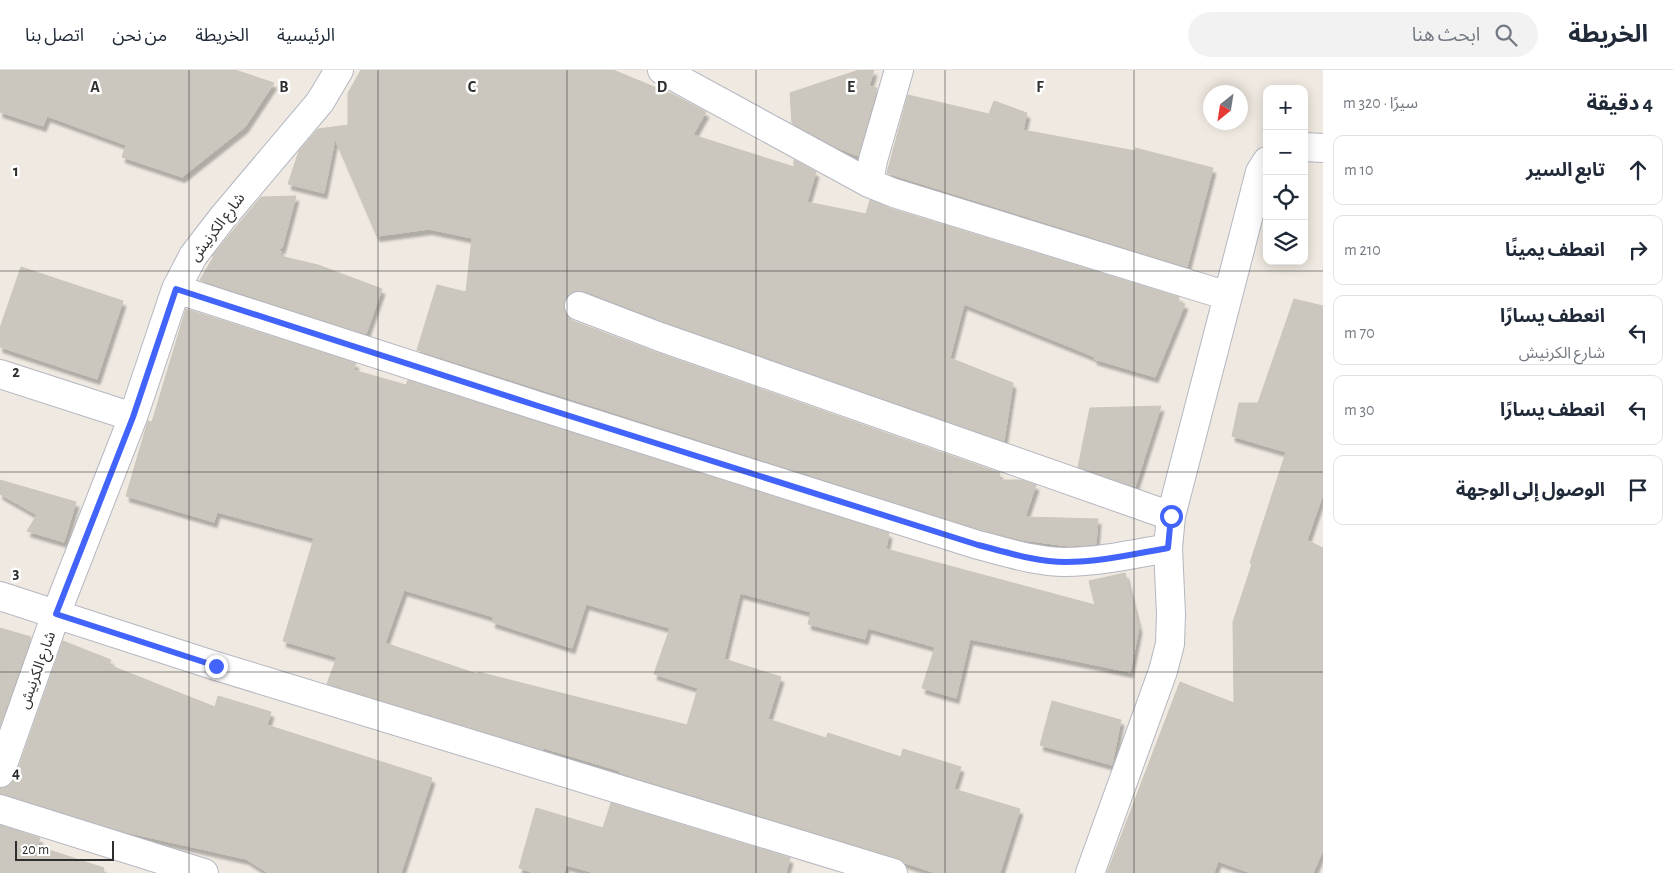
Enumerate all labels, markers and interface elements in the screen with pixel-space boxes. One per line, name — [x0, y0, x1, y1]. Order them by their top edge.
search box — [1188, 12, 1538, 57]
icon: search — [1492, 21, 1520, 49]
text: الخريطة — [1568, 23, 1648, 47]
text: ابحث هنا — [1412, 26, 1480, 45]
text: اتصل بنا — [25, 27, 84, 45]
text: من نحن — [112, 27, 167, 45]
text: الخريطة — [195, 27, 249, 45]
text: الرئيسية — [277, 27, 335, 45]
text: A — [90, 79, 100, 95]
text: B — [279, 79, 289, 95]
text: C — [468, 79, 477, 95]
text: D — [657, 79, 668, 95]
text: E — [847, 79, 855, 95]
text: F — [1036, 79, 1044, 95]
north arrow — [1203, 85, 1248, 130]
map controls — [1263, 85, 1308, 265]
button: + — [1263, 85, 1308, 130]
text: 4 دقيقة — [1586, 93, 1653, 114]
text: سيرًا · 320 m — [1343, 95, 1418, 111]
button: − — [1263, 130, 1308, 175]
icon: ahead — [1624, 156, 1652, 184]
text: تابع السير — [1526, 161, 1605, 180]
text: 10 m — [1344, 162, 1373, 178]
text: 1 — [13, 163, 19, 179]
button: locate — [1263, 175, 1308, 220]
street label: شارع الكرنيش — [187, 190, 251, 267]
button: layers — [1263, 220, 1308, 265]
icon: right — [1624, 236, 1652, 264]
text: انعطف يمينًا — [1505, 241, 1605, 260]
text: 210 m — [1344, 242, 1381, 258]
text: انعطف يسارًا — [1500, 307, 1605, 326]
icon: left — [1624, 319, 1652, 347]
text: 70 m — [1344, 325, 1375, 341]
text: شارع الكرنيش — [1519, 345, 1605, 361]
text: 2 — [12, 364, 20, 380]
icon: left — [1624, 396, 1652, 424]
text: انعطف يسارًا — [1500, 401, 1605, 420]
text: 30 m — [1344, 402, 1375, 418]
icon: arrive — [1624, 476, 1652, 504]
text: الوصول إلى الوجهة — [1456, 481, 1605, 500]
route start — [1160, 505, 1183, 528]
text: 3 — [13, 565, 20, 581]
street label: شارع الكرنيش — [17, 629, 62, 712]
route end — [205, 655, 228, 678]
text: 4 — [12, 765, 20, 781]
scale bar — [15, 838, 114, 861]
text: 20 m — [22, 843, 49, 857]

